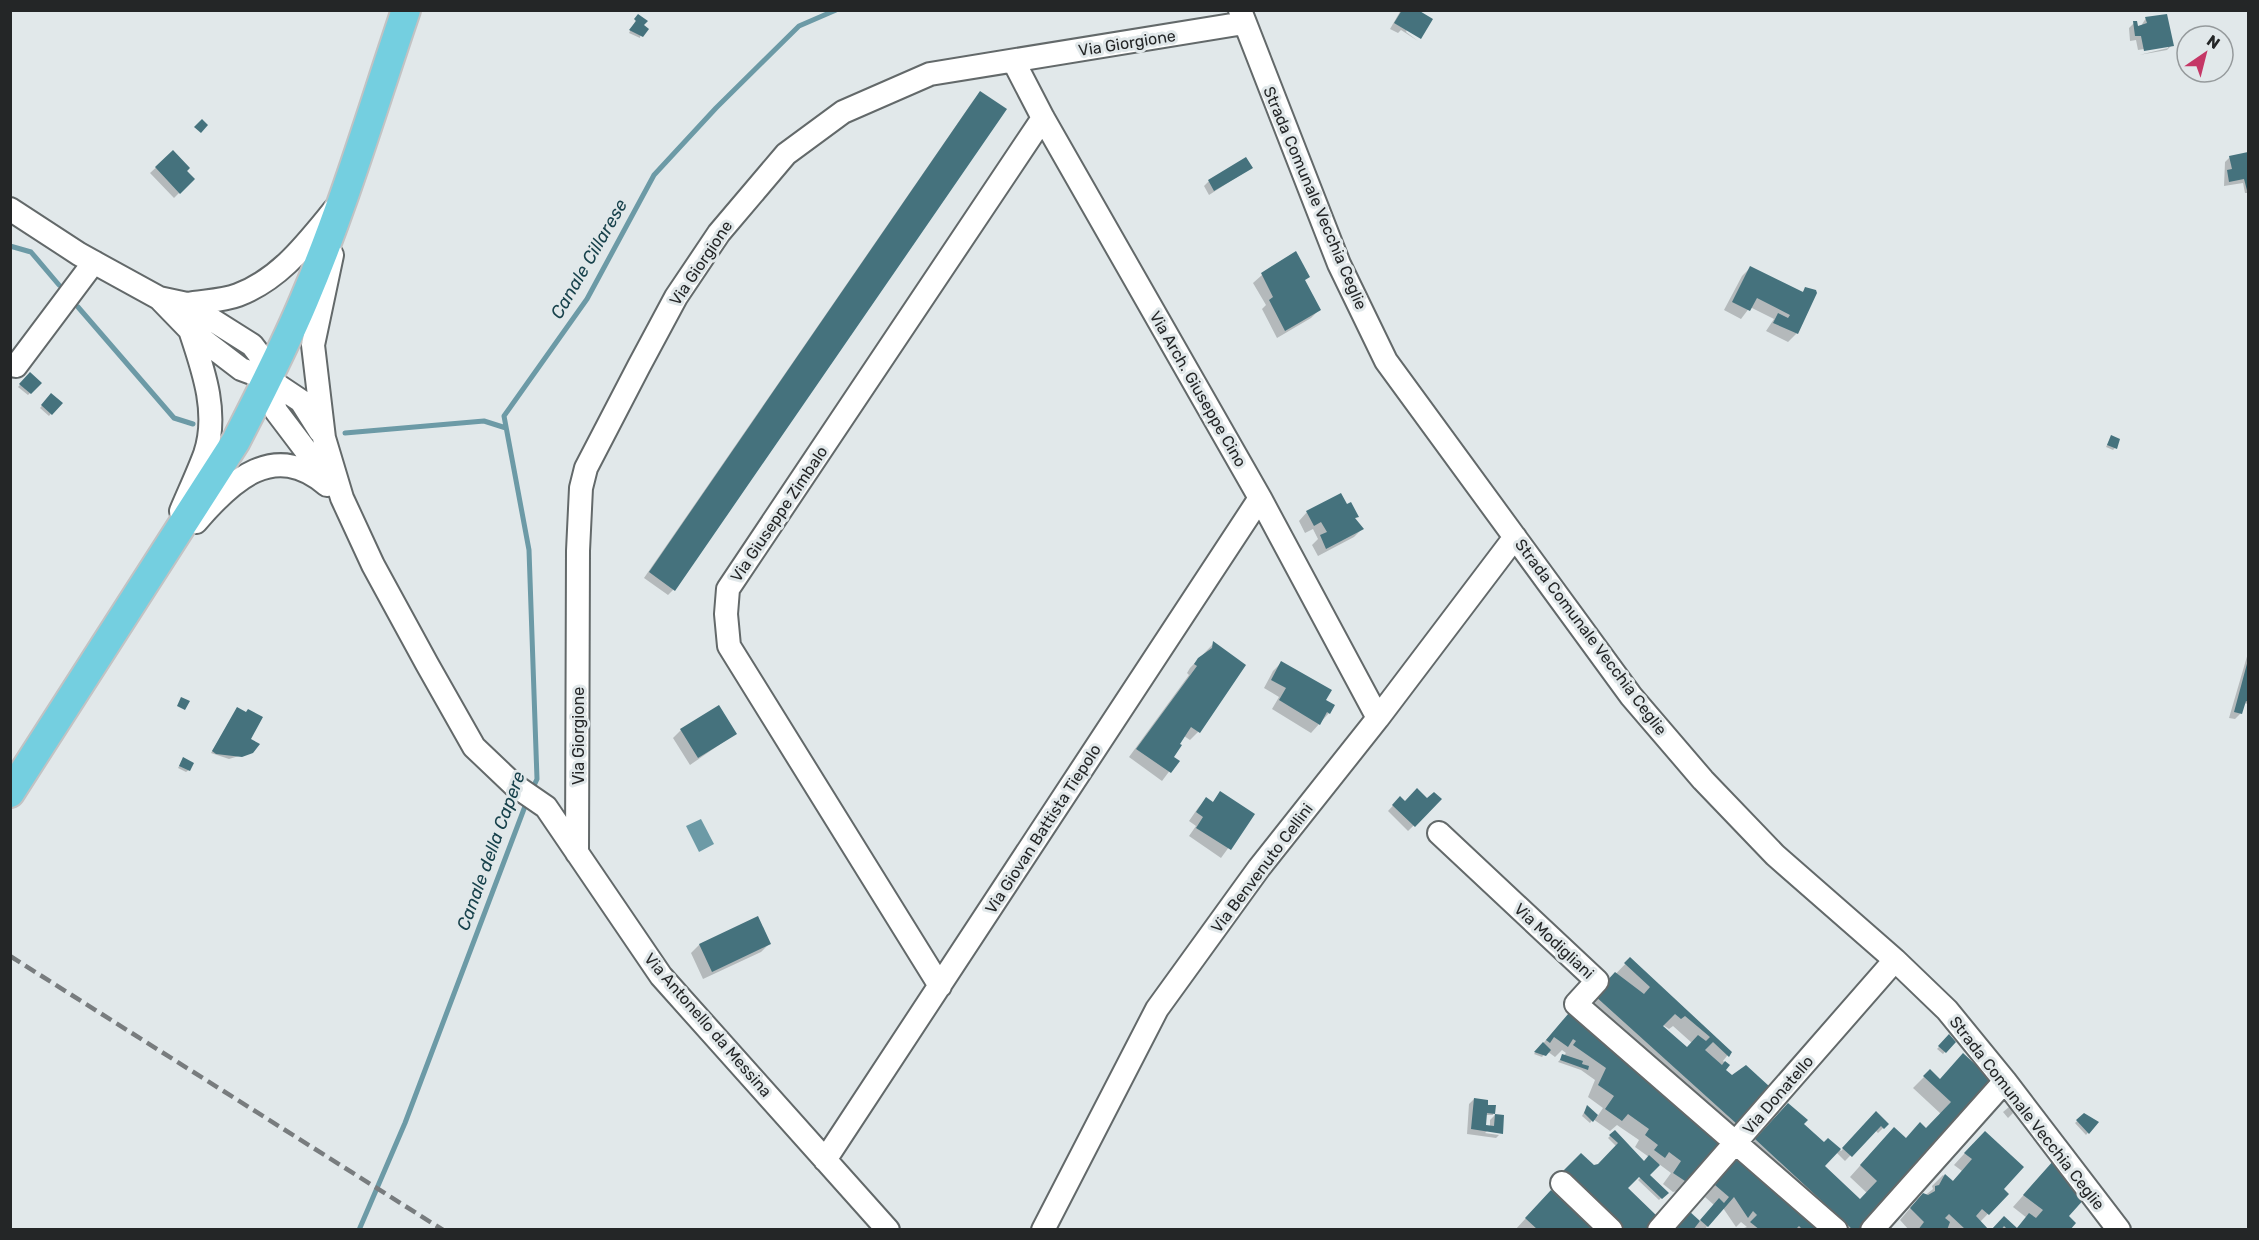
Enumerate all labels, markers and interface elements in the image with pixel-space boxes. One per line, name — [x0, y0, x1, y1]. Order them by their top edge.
north arrow — [2175, 24, 2235, 84]
street label: Via Giorgione — [1077, 26, 1177, 60]
text: N — [2203, 31, 2223, 53]
street label: Strada Comunale Vecchia Ceglie — [1259, 84, 1371, 312]
water label: Canale Cillarese — [546, 195, 632, 323]
street label: Via Giorgione — [666, 217, 736, 309]
street label: Via Arch. Giuseppe Cino — [1146, 308, 1250, 470]
street label: Via Giuseppe Zimbalo — [726, 443, 832, 585]
street label: Strada Comunale Vecchia Ceglie — [1511, 535, 1671, 739]
street label: Via Giorgione — [569, 687, 588, 785]
street label: Via Giovan Battista Tiepolo — [981, 741, 1105, 917]
water label: Canale della Capere — [452, 769, 530, 933]
street label: Via Benvenuto Cellini — [1207, 800, 1317, 936]
street label: Via Modigliani — [1510, 899, 1598, 983]
street label: Via Antonello da Messina — [640, 949, 776, 1101]
street label: Strada Comunale Vecchia Ceglie — [1946, 1012, 2108, 1214]
street label: Via Donatello — [1739, 1052, 1817, 1138]

